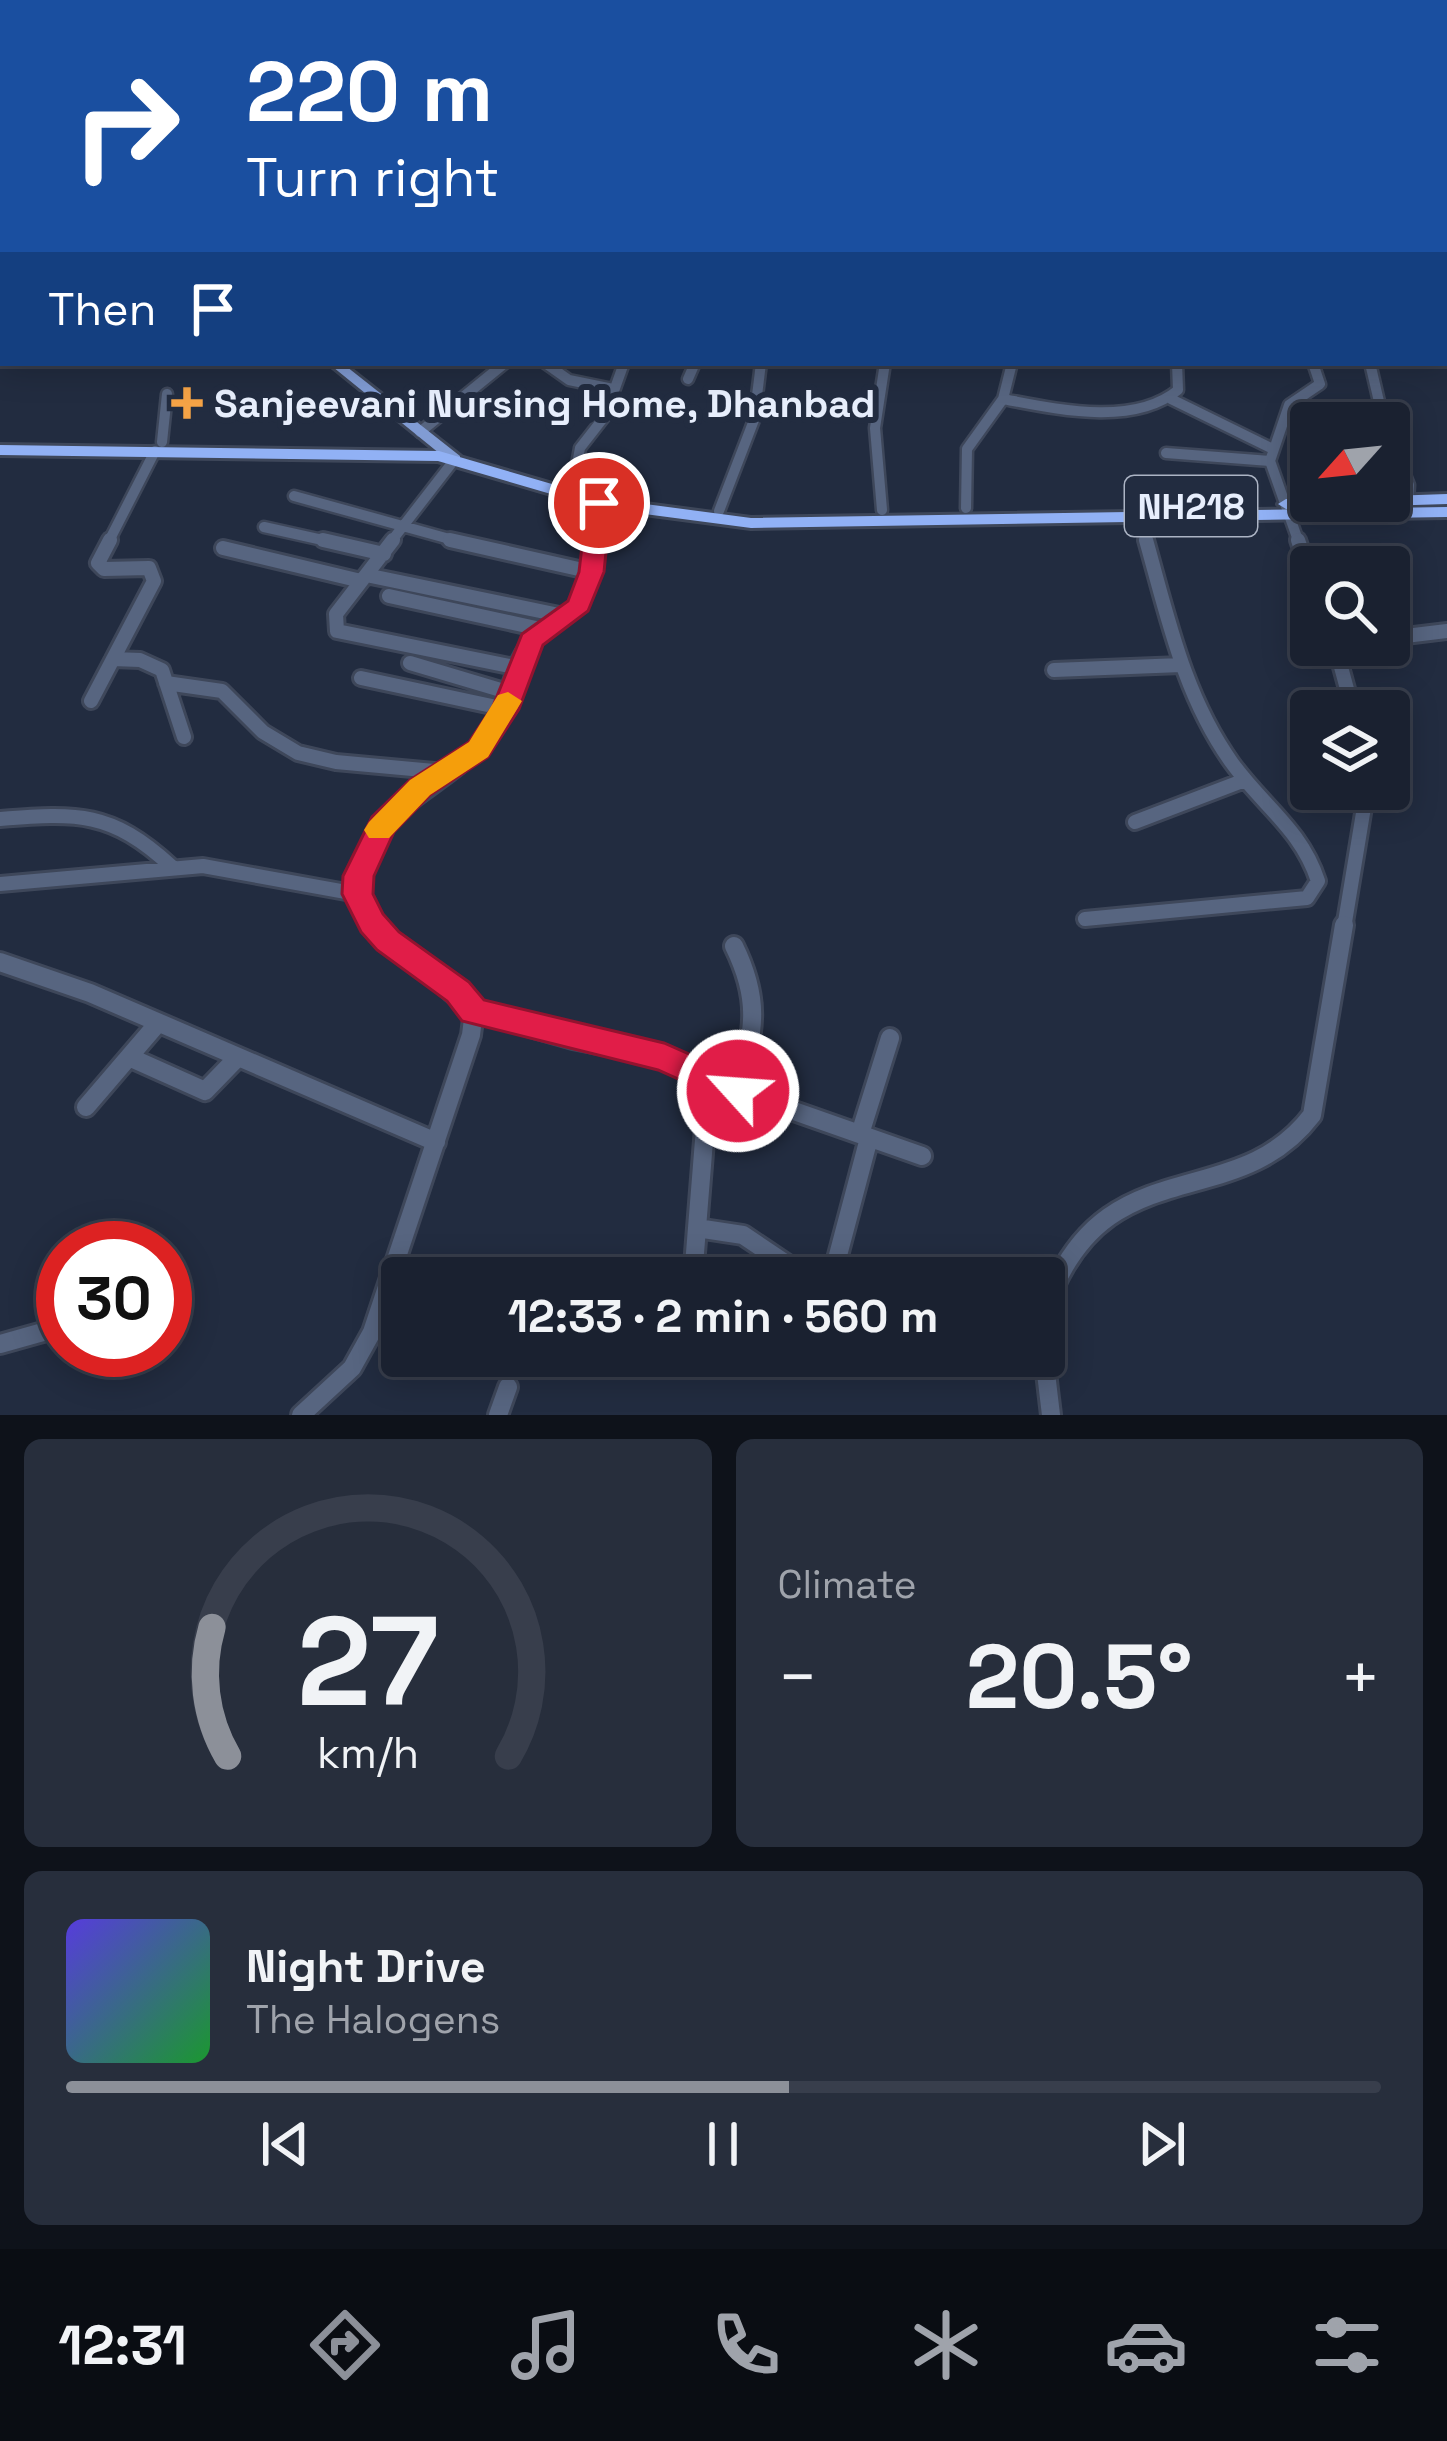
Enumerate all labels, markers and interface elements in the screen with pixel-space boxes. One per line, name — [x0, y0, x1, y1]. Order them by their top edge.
text: 220 m — [246, 38, 493, 146]
icon: right — [48, 48, 204, 204]
text: Turn right — [246, 143, 499, 212]
icon: arrive — [180, 276, 246, 342]
text: Then — [48, 281, 156, 338]
place label: Sanjeevani Nursing Home, Dhanbad — [214, 379, 875, 428]
marker: Sanjeevani Nursing Home, Dhanbad — [171, 387, 203, 419]
north arrow — [1290, 402, 1410, 522]
map controls — [1290, 402, 1410, 810]
pin — [548, 452, 650, 554]
icon: arrive — [566, 470, 632, 536]
road number: NH218 — [1125, 476, 1257, 536]
button: search — [1290, 546, 1410, 666]
button: layers — [1290, 690, 1410, 810]
position arrow — [675, 1028, 801, 1154]
speed limit sign: 30 — [36, 1221, 192, 1377]
text: 12:33 · 2 min · 560 m — [508, 1288, 938, 1345]
text: Climate — [778, 1560, 917, 1609]
text: 27 — [297, 1582, 439, 1741]
text: 20.5° — [966, 1619, 1193, 1734]
text: − — [778, 1635, 818, 1719]
text: + — [1340, 1635, 1381, 1719]
text: km/h — [317, 1726, 419, 1781]
text: Night Drive — [246, 1938, 486, 1995]
text: The Halogens — [246, 1995, 500, 2044]
icon: previous — [252, 2111, 318, 2177]
icon: pause — [690, 2111, 756, 2177]
icon: next — [1129, 2111, 1195, 2177]
icon: directions — [303, 2303, 387, 2387]
icon: music — [504, 2303, 588, 2387]
icon: phone — [704, 2303, 788, 2387]
icon: climate — [904, 2303, 988, 2387]
icon: car — [1104, 2303, 1188, 2387]
icon: filters — [1305, 2303, 1389, 2387]
text: 12:31 — [58, 2311, 187, 2380]

